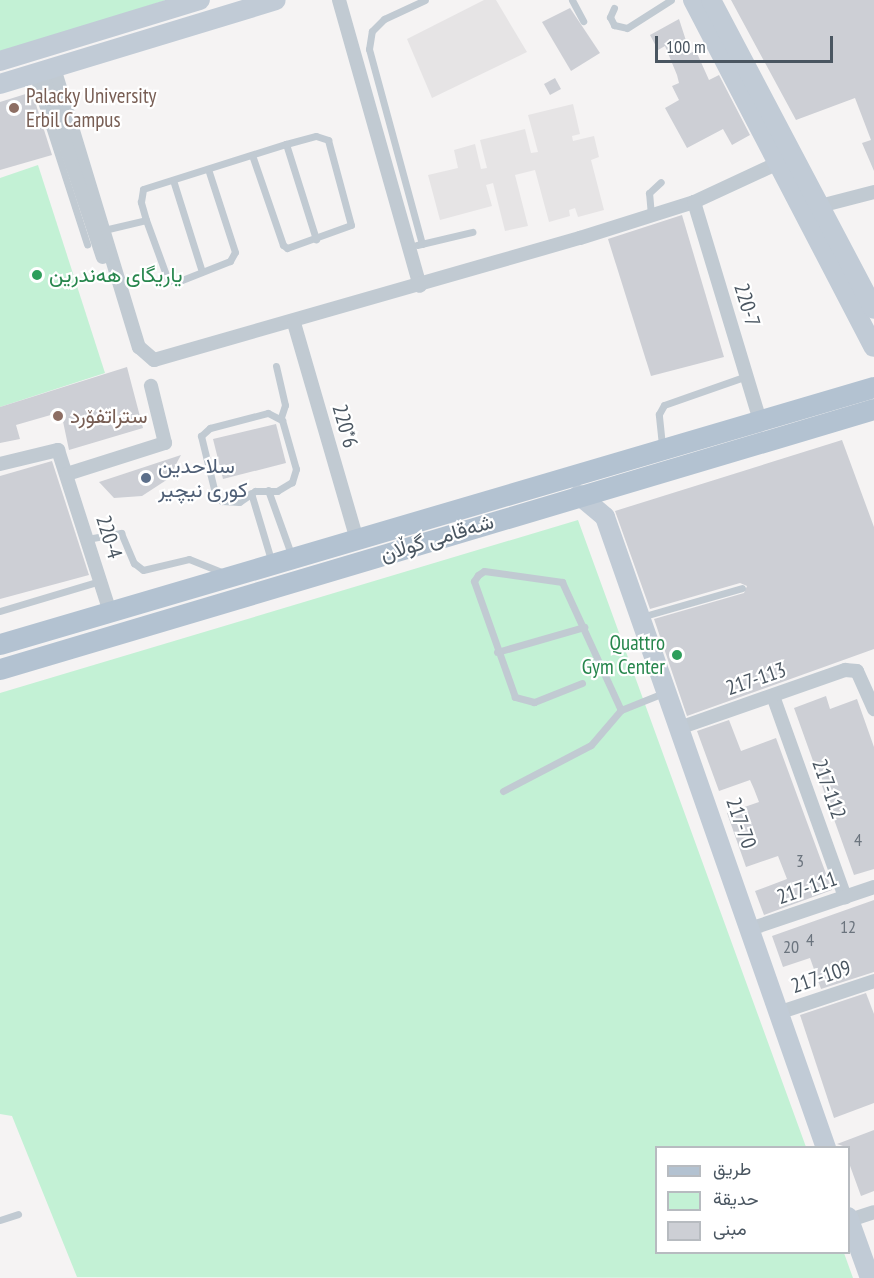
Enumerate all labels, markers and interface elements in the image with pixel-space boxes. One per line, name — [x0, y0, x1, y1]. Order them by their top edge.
scale bar — [658, 24, 836, 62]
text: 100 m — [666, 35, 706, 58]
place label: Palacky University Erbil Campus — [26, 83, 157, 133]
marker: Palacky University Erbil Campus — [7, 101, 21, 115]
place label: یاریگای هەندرین — [49, 262, 182, 288]
marker: یاریگای هەندرین — [30, 268, 44, 282]
street label: 220-7 — [729, 280, 765, 330]
street label: 220*6 — [327, 401, 363, 451]
place label: ستراتفۆرد — [70, 403, 147, 429]
marker: ستراتفۆرد — [51, 409, 65, 423]
place label: سلاحدین كوری نیچیر — [158, 453, 247, 503]
marker: سلاحدین كوری نیچیر — [139, 471, 153, 485]
street label: شەقامی گوڵان — [377, 509, 497, 567]
street label: 220-4 — [91, 512, 127, 562]
place label: Quattro Gym Center — [582, 630, 665, 680]
marker: Quattro Gym Center — [670, 648, 684, 662]
street label: 217-113 — [723, 657, 789, 701]
street label: 217-112 — [807, 756, 851, 822]
street label: 217-70 — [721, 794, 761, 852]
house number: 4 — [854, 829, 862, 851]
house number: 3 — [796, 850, 804, 872]
street label: 217-111 — [774, 866, 840, 910]
house number: 12 — [840, 916, 856, 938]
house number: 4 — [806, 929, 814, 951]
house number: 20 — [783, 936, 799, 958]
street label: 217-109 — [788, 955, 854, 999]
legend — [655, 1146, 850, 1254]
text: طريق — [713, 1157, 751, 1180]
text: حديقة — [713, 1187, 759, 1210]
text: مبنى — [713, 1217, 747, 1240]

